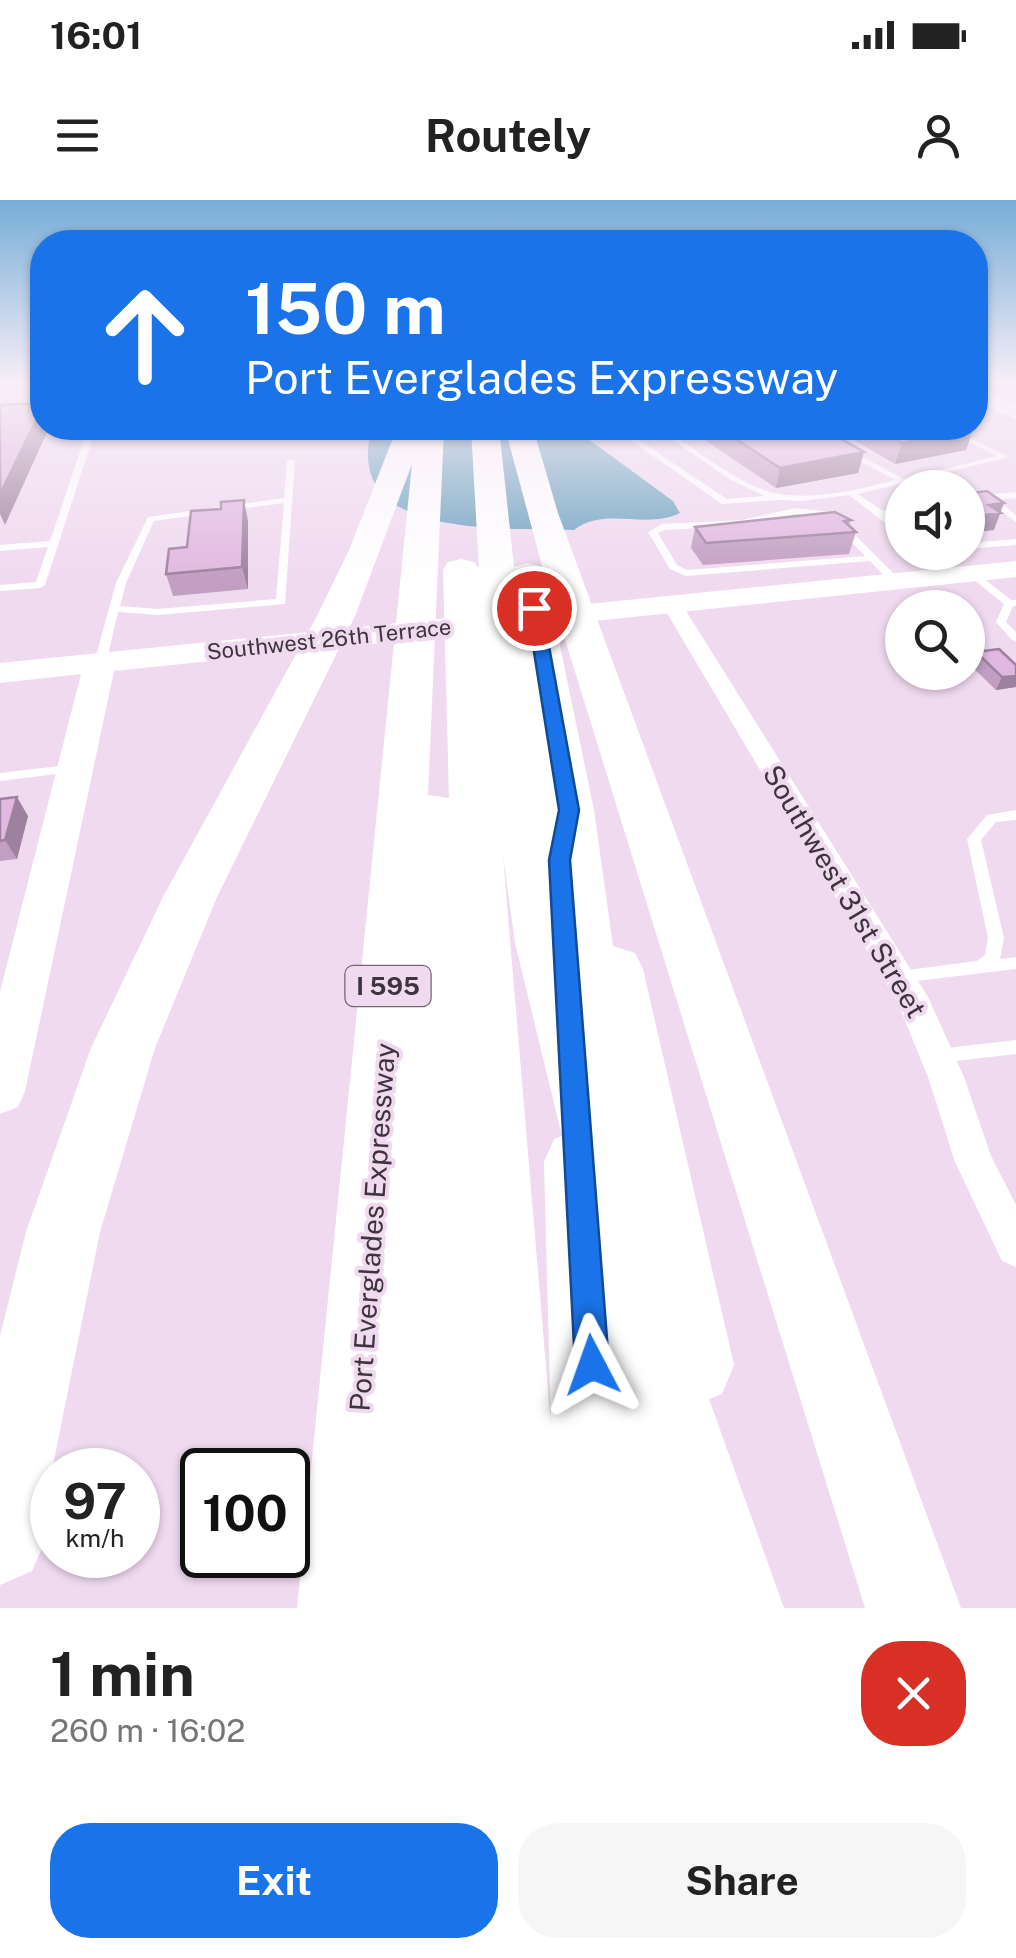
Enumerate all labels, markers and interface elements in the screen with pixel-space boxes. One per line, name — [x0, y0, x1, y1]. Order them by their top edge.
text: 16:01 — [50, 13, 142, 58]
icon: menu — [50, 108, 105, 163]
icon: person — [911, 108, 966, 163]
text: Routely — [425, 109, 591, 162]
text: 150 m — [245, 267, 446, 350]
icon: ahead — [80, 270, 210, 400]
text: Port Everglades Expressway — [245, 351, 838, 404]
map controls — [885, 470, 985, 690]
button: sound — [885, 470, 985, 570]
pin — [492, 566, 577, 651]
icon: arrive — [507, 581, 562, 636]
button: search — [885, 590, 985, 690]
street label: Southwest 26th Terrace — [206, 613, 452, 665]
street label: Southwest 31st Street — [757, 759, 933, 1023]
road number: I 595 — [346, 966, 430, 1006]
street label: Port Everglades Expressway — [343, 1042, 401, 1412]
position arrow — [540, 1313, 644, 1417]
speed limit sign: 100 — [180, 1448, 310, 1578]
text: 97 — [63, 1471, 127, 1530]
text: km/h — [66, 1523, 124, 1553]
text: 1 min — [50, 1639, 195, 1710]
button: close — [861, 1641, 966, 1746]
text: 260 m · 16:02 — [50, 1712, 245, 1749]
button: Exit — [50, 1823, 498, 1938]
button: Share — [518, 1823, 966, 1938]

